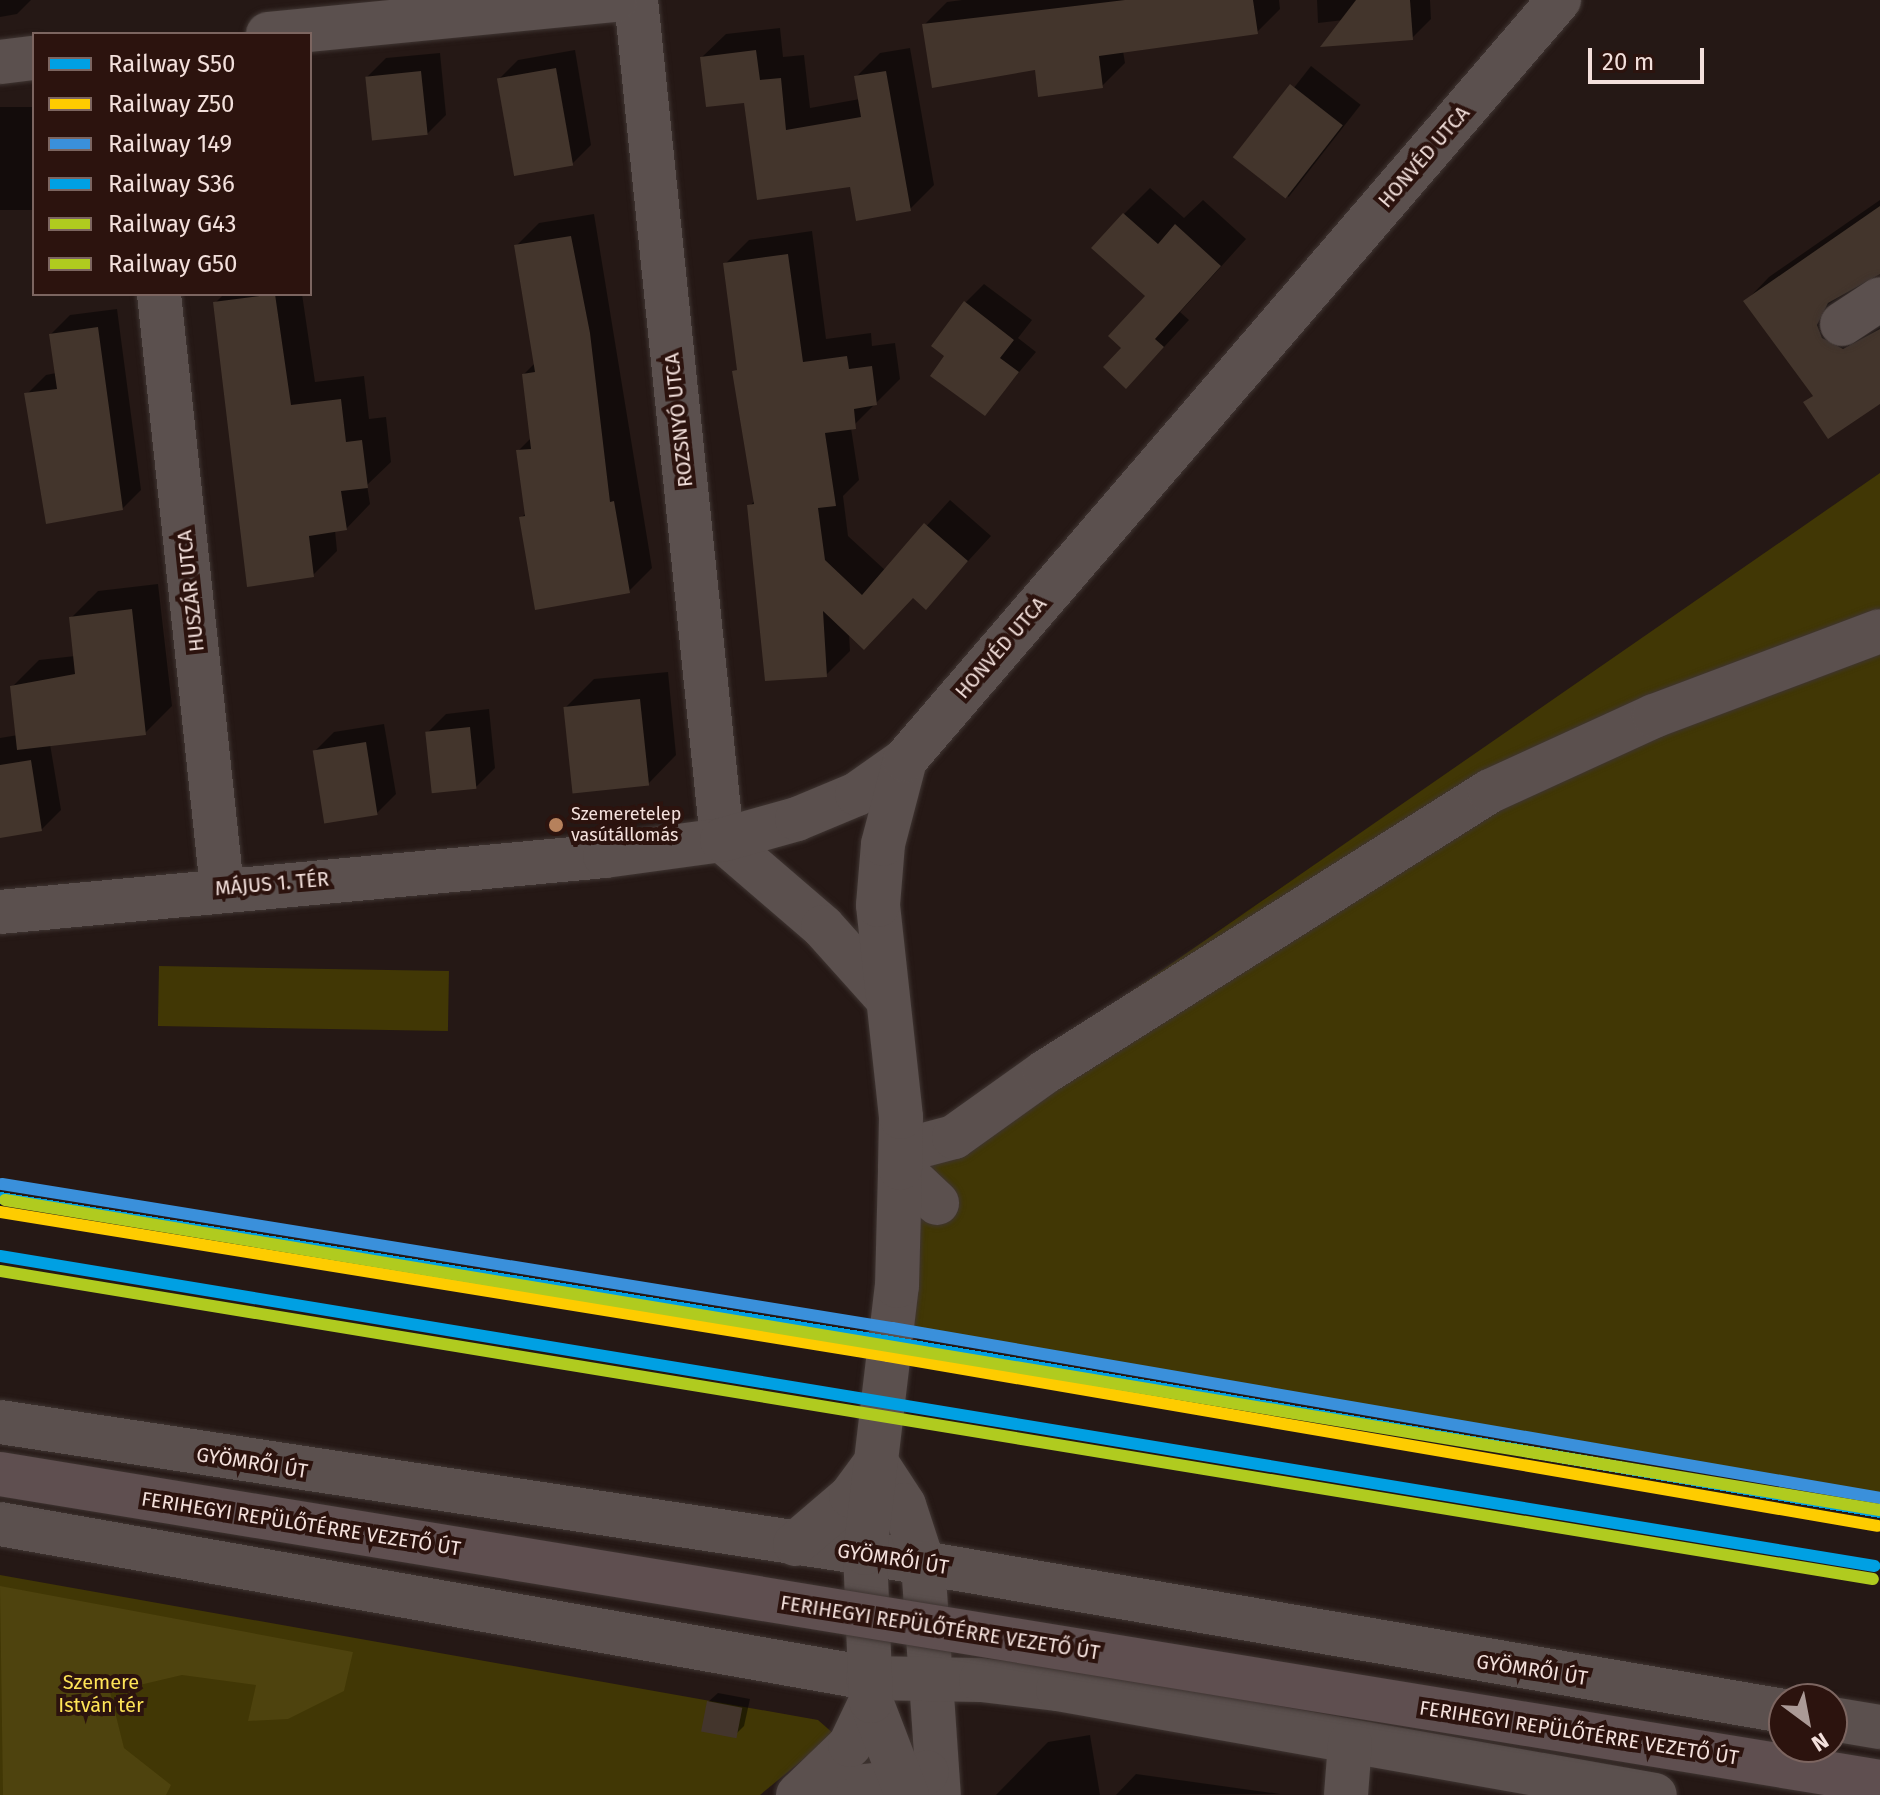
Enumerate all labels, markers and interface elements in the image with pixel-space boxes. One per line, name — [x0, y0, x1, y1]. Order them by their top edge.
legend — [32, 32, 312, 296]
scale bar — [1592, 32, 1708, 82]
text: 20 m — [1602, 48, 1654, 76]
text: Railway S50 — [108, 50, 235, 78]
text: Railway Z50 — [108, 90, 235, 118]
street label: HONVÉD UTCA — [1373, 101, 1475, 213]
text: Railway 149 — [108, 130, 232, 158]
text: Railway S36 — [108, 170, 235, 198]
text: Railway G43 — [108, 210, 236, 238]
text: Railway G50 — [108, 250, 237, 278]
street label: ROZSNYÓ UTCA — [660, 352, 698, 488]
street label: HUSZÁR UTCA — [173, 529, 209, 653]
street label: HONVÉD UTCA — [950, 592, 1052, 704]
place label: Szemeretelep vasútállomás — [571, 804, 681, 846]
marker: Szemeretelep vasútállomás — [548, 817, 564, 833]
street label: MÁJUS 1. TÉR — [214, 867, 330, 901]
street label: GYÖMRŐI ÚT — [195, 1442, 309, 1484]
street label: FERIHEGYI REPÜLŐTÉRRE VEZETŐ ÚT — [140, 1487, 462, 1561]
street label: GYÖMRŐI ÚT — [836, 1538, 950, 1580]
street label: FERIHEGYI REPÜLŐTÉRRE VEZETŐ ÚT — [779, 1591, 1101, 1665]
street label: GYÖMRŐI ÚT — [1475, 1649, 1589, 1691]
park label: Szemere István tér — [58, 1671, 144, 1718]
north arrow — [1768, 1683, 1848, 1763]
street label: FERIHEGYI REPÜLŐTÉRRE VEZETŐ ÚT — [1418, 1696, 1740, 1770]
text: N — [1807, 1727, 1833, 1757]

